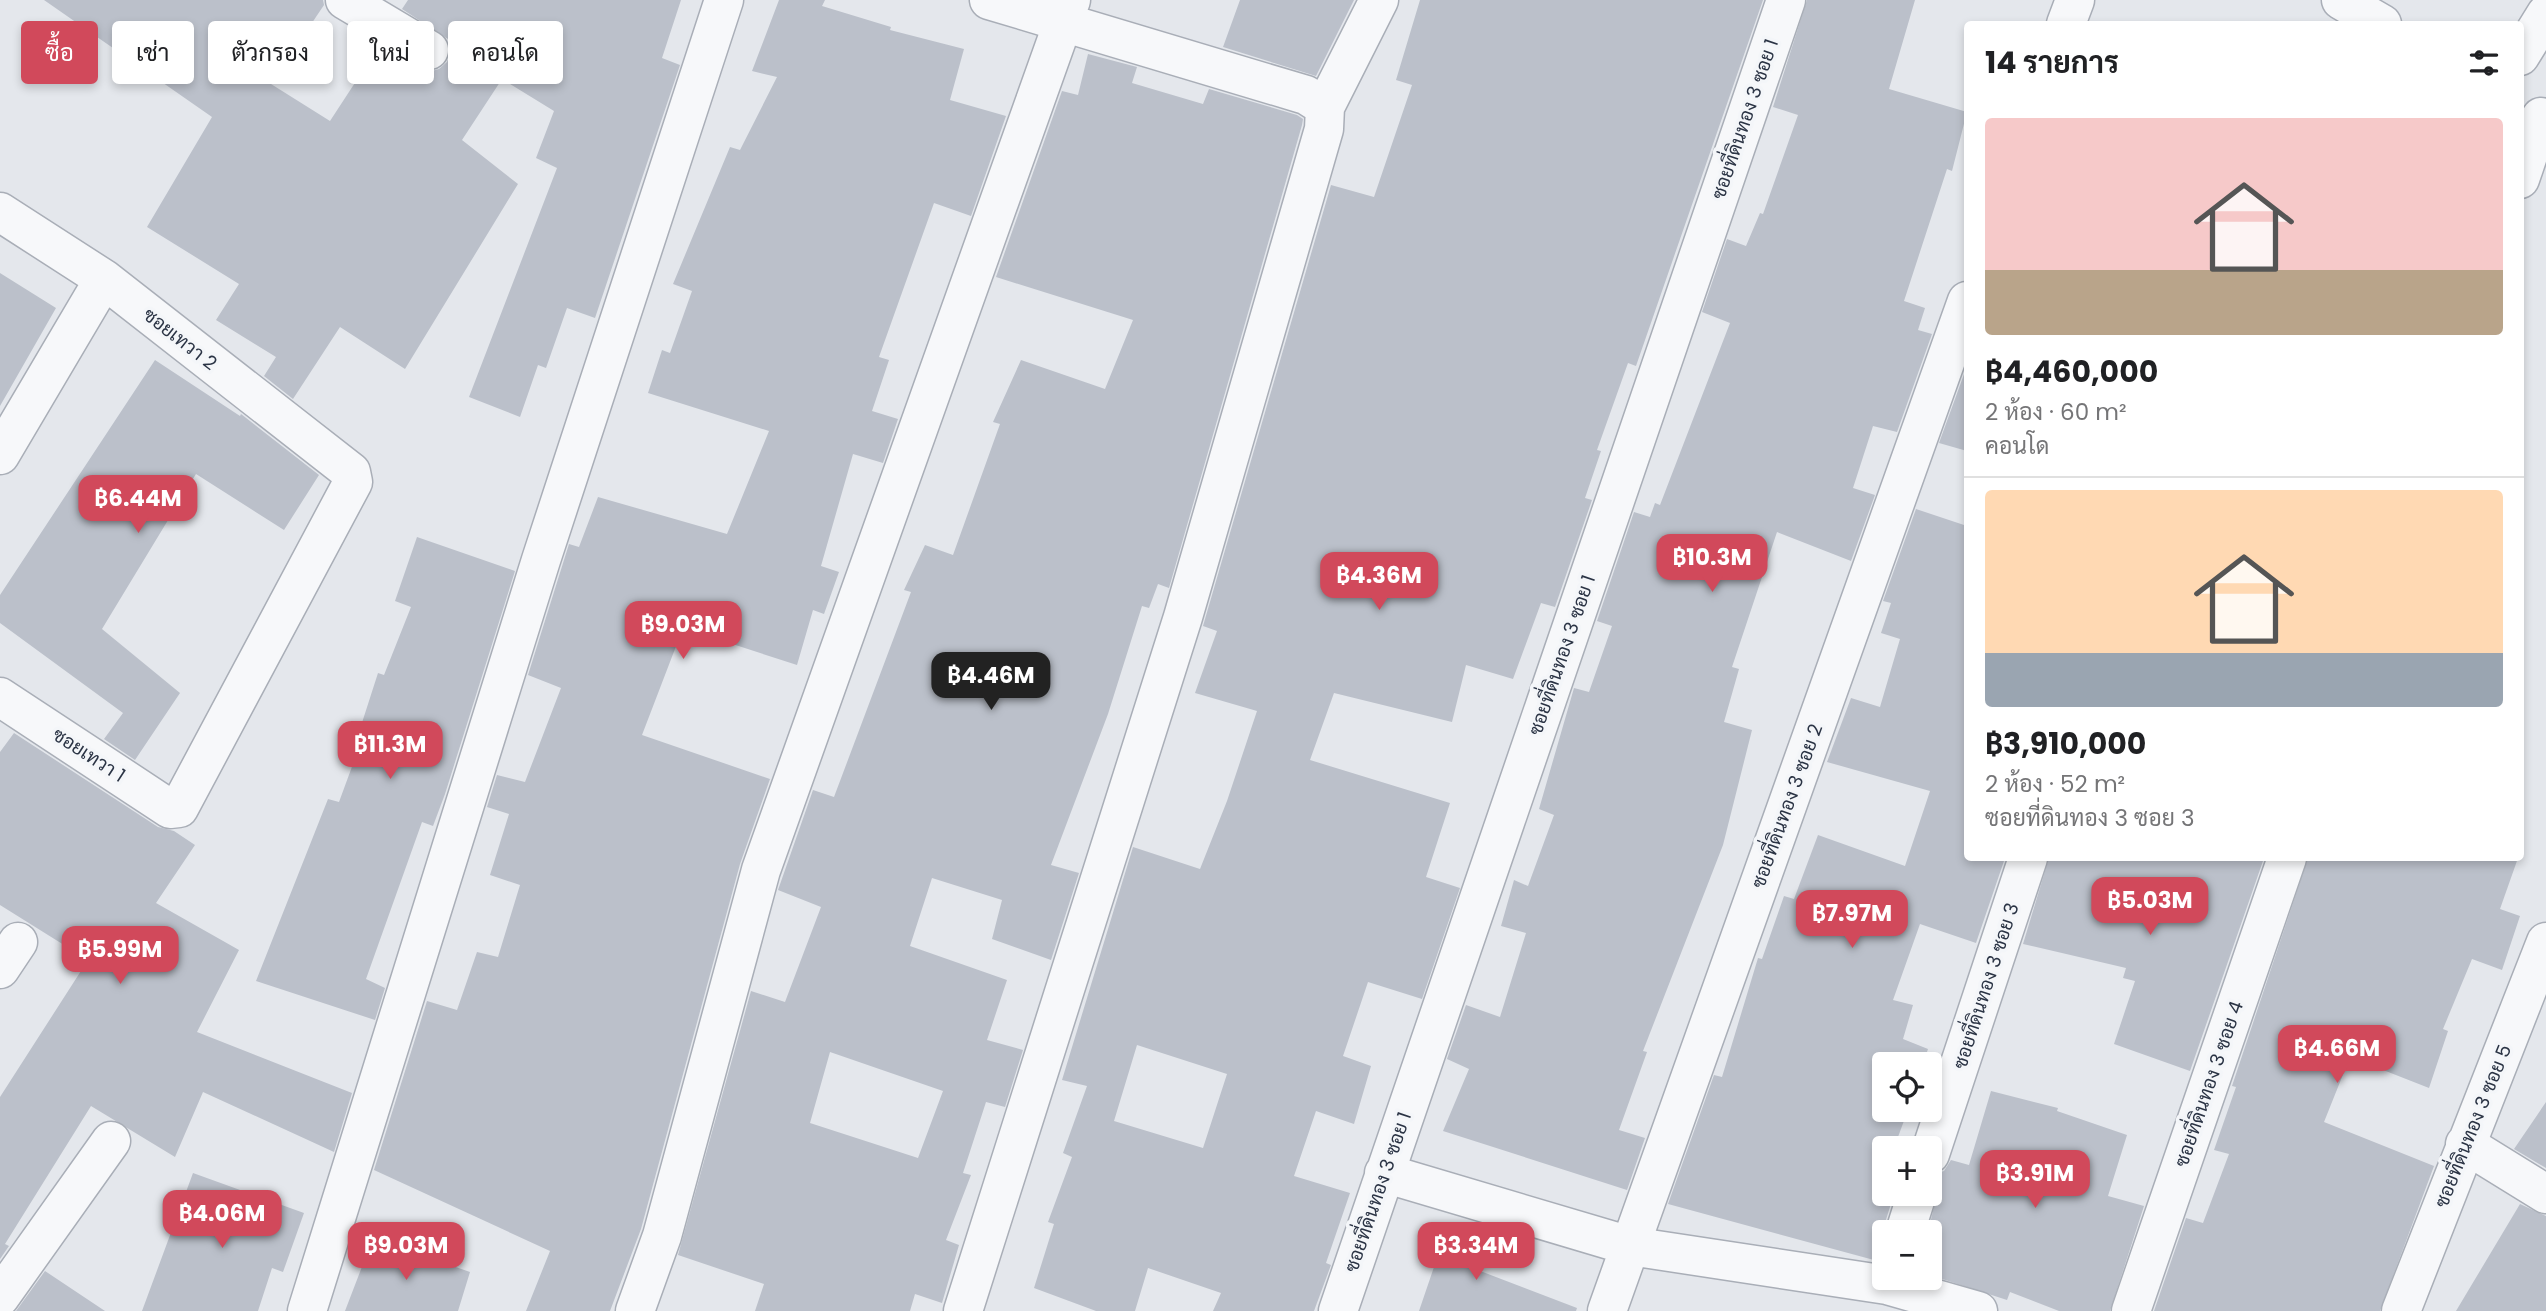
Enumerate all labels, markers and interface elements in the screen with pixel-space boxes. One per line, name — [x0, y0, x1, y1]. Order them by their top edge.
chip: ซื้อ — [21, 21, 98, 84]
chip: เช่า — [112, 21, 194, 84]
chip: ตัวกรอง — [208, 21, 333, 84]
chip: ใหม่ — [347, 21, 434, 84]
chip: คอนโด — [448, 21, 563, 84]
street label: ซอยที่ดินทอง 3 ซอย 1 — [1701, 34, 1785, 203]
text: 14 รายการ — [1985, 41, 2119, 84]
icon: filters — [2465, 44, 2503, 82]
icon: home — [2181, 164, 2307, 290]
street label: ซอยเทวา 2 — [137, 302, 223, 376]
text: ฿4,460,000 — [1985, 350, 2158, 393]
text: 2 ห้อง · 60 m² — [1985, 396, 2127, 428]
text: คอนโด — [1985, 430, 2049, 462]
pin: ฿6.44M — [81, 476, 195, 535]
text: ฿6.44M — [94, 482, 182, 514]
pin: ฿10.3M — [1655, 534, 1769, 594]
icon: home — [2181, 536, 2307, 662]
text: ฿10.3M — [1672, 541, 1752, 573]
pin: ฿4.36M — [1322, 552, 1436, 612]
text: ฿4.36M — [1336, 559, 1422, 591]
street label: ซอยที่ดินทอง 3 ซอย 1 — [1518, 570, 1602, 739]
pin: ฿9.03M — [626, 602, 740, 661]
text: ฿9.03M — [641, 608, 725, 640]
pin: ฿4.46M — [934, 652, 1048, 712]
text: ฿4.46M — [947, 659, 1035, 691]
street label: ซอยที่ดินทอง 3 ซอย 2 — [1741, 719, 1829, 892]
street label: ซอยเทวา 1 — [47, 721, 131, 789]
pin: ฿11.3M — [333, 722, 447, 781]
text: ฿3,910,000 — [1985, 722, 2146, 765]
text: ฿11.3M — [354, 728, 426, 760]
text: 2 ห้อง · 52 m² — [1985, 768, 2125, 800]
text: ซอยที่ดินทอง 3 ซอย 3 — [1985, 802, 2195, 834]
pin: ฿5.03M — [2093, 878, 2207, 937]
text: ฿5.03M — [2107, 884, 2193, 916]
pin: ฿7.97M — [1795, 890, 1909, 950]
text: ฿7.97M — [1812, 897, 1892, 929]
street label: ซอยที่ดินทอง 3 ซอย 3 — [1943, 898, 2026, 1073]
pin: ฿5.99M — [63, 926, 177, 986]
text: ฿5.99M — [78, 933, 162, 965]
street label: ซอยที่ดินทอง 3 ซอย 4 — [2164, 996, 2250, 1171]
pin: ฿4.66M — [2280, 1026, 2394, 1085]
text: ฿4.66M — [2294, 1032, 2380, 1064]
street label: ซอยที่ดินทอง 3 ซอย 5 — [2424, 1039, 2518, 1212]
map controls — [1872, 1052, 1942, 1290]
button: locate — [1872, 1052, 1942, 1122]
street label: ซอยที่ดินทอง 3 ซอย 1 — [1334, 1107, 1418, 1276]
button: + — [1872, 1136, 1942, 1206]
pin: ฿3.91M — [1978, 1150, 2092, 1210]
text: ฿3.91M — [1996, 1157, 2074, 1189]
pin: ฿4.06M — [165, 1190, 279, 1250]
text: ฿4.06M — [179, 1197, 265, 1229]
button: − — [1872, 1220, 1942, 1290]
pin: ฿9.03M — [349, 1222, 463, 1282]
pin: ฿3.34M — [1419, 1222, 1533, 1282]
text: ฿9.03M — [364, 1229, 448, 1261]
text: ฿3.34M — [1434, 1229, 1518, 1261]

